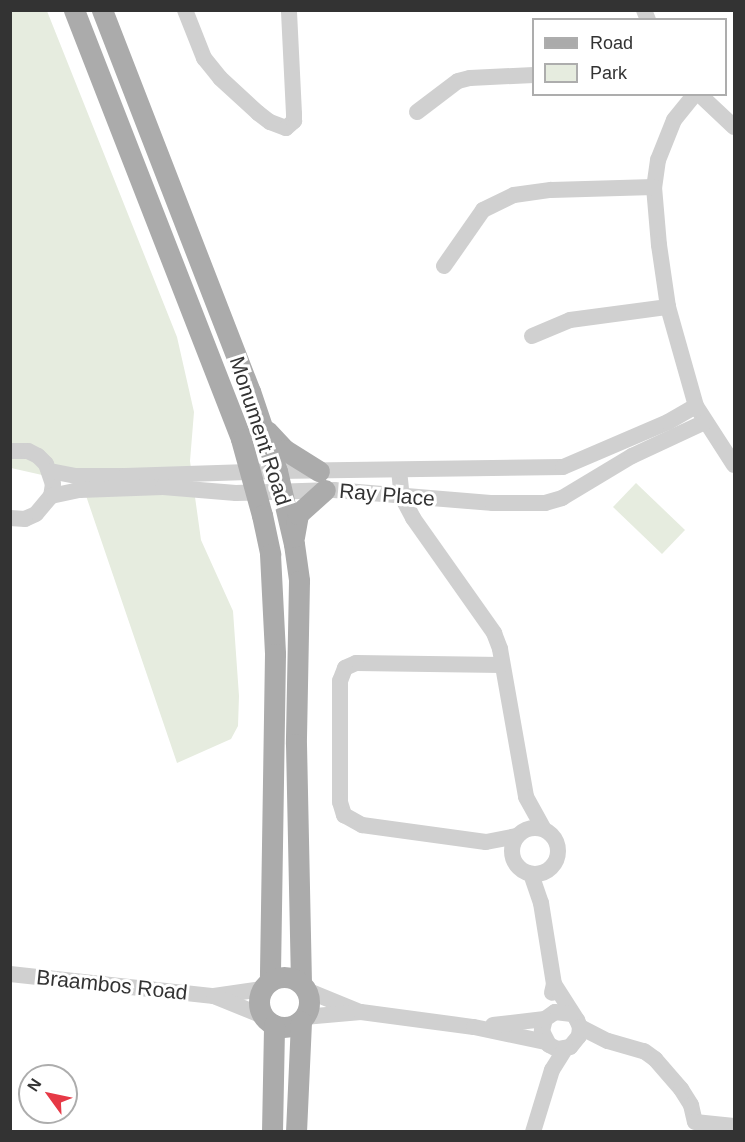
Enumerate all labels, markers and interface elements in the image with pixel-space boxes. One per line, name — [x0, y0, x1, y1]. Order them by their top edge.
legend — [532, 18, 727, 96]
text: Road — [590, 33, 633, 53]
text: Park — [590, 63, 627, 83]
street label: Monument Road — [224, 353, 296, 509]
street label: Ray Place — [338, 478, 436, 512]
street label: Braambos Road — [35, 965, 189, 1005]
north arrow — [18, 1064, 78, 1124]
text: N — [24, 1076, 44, 1094]

